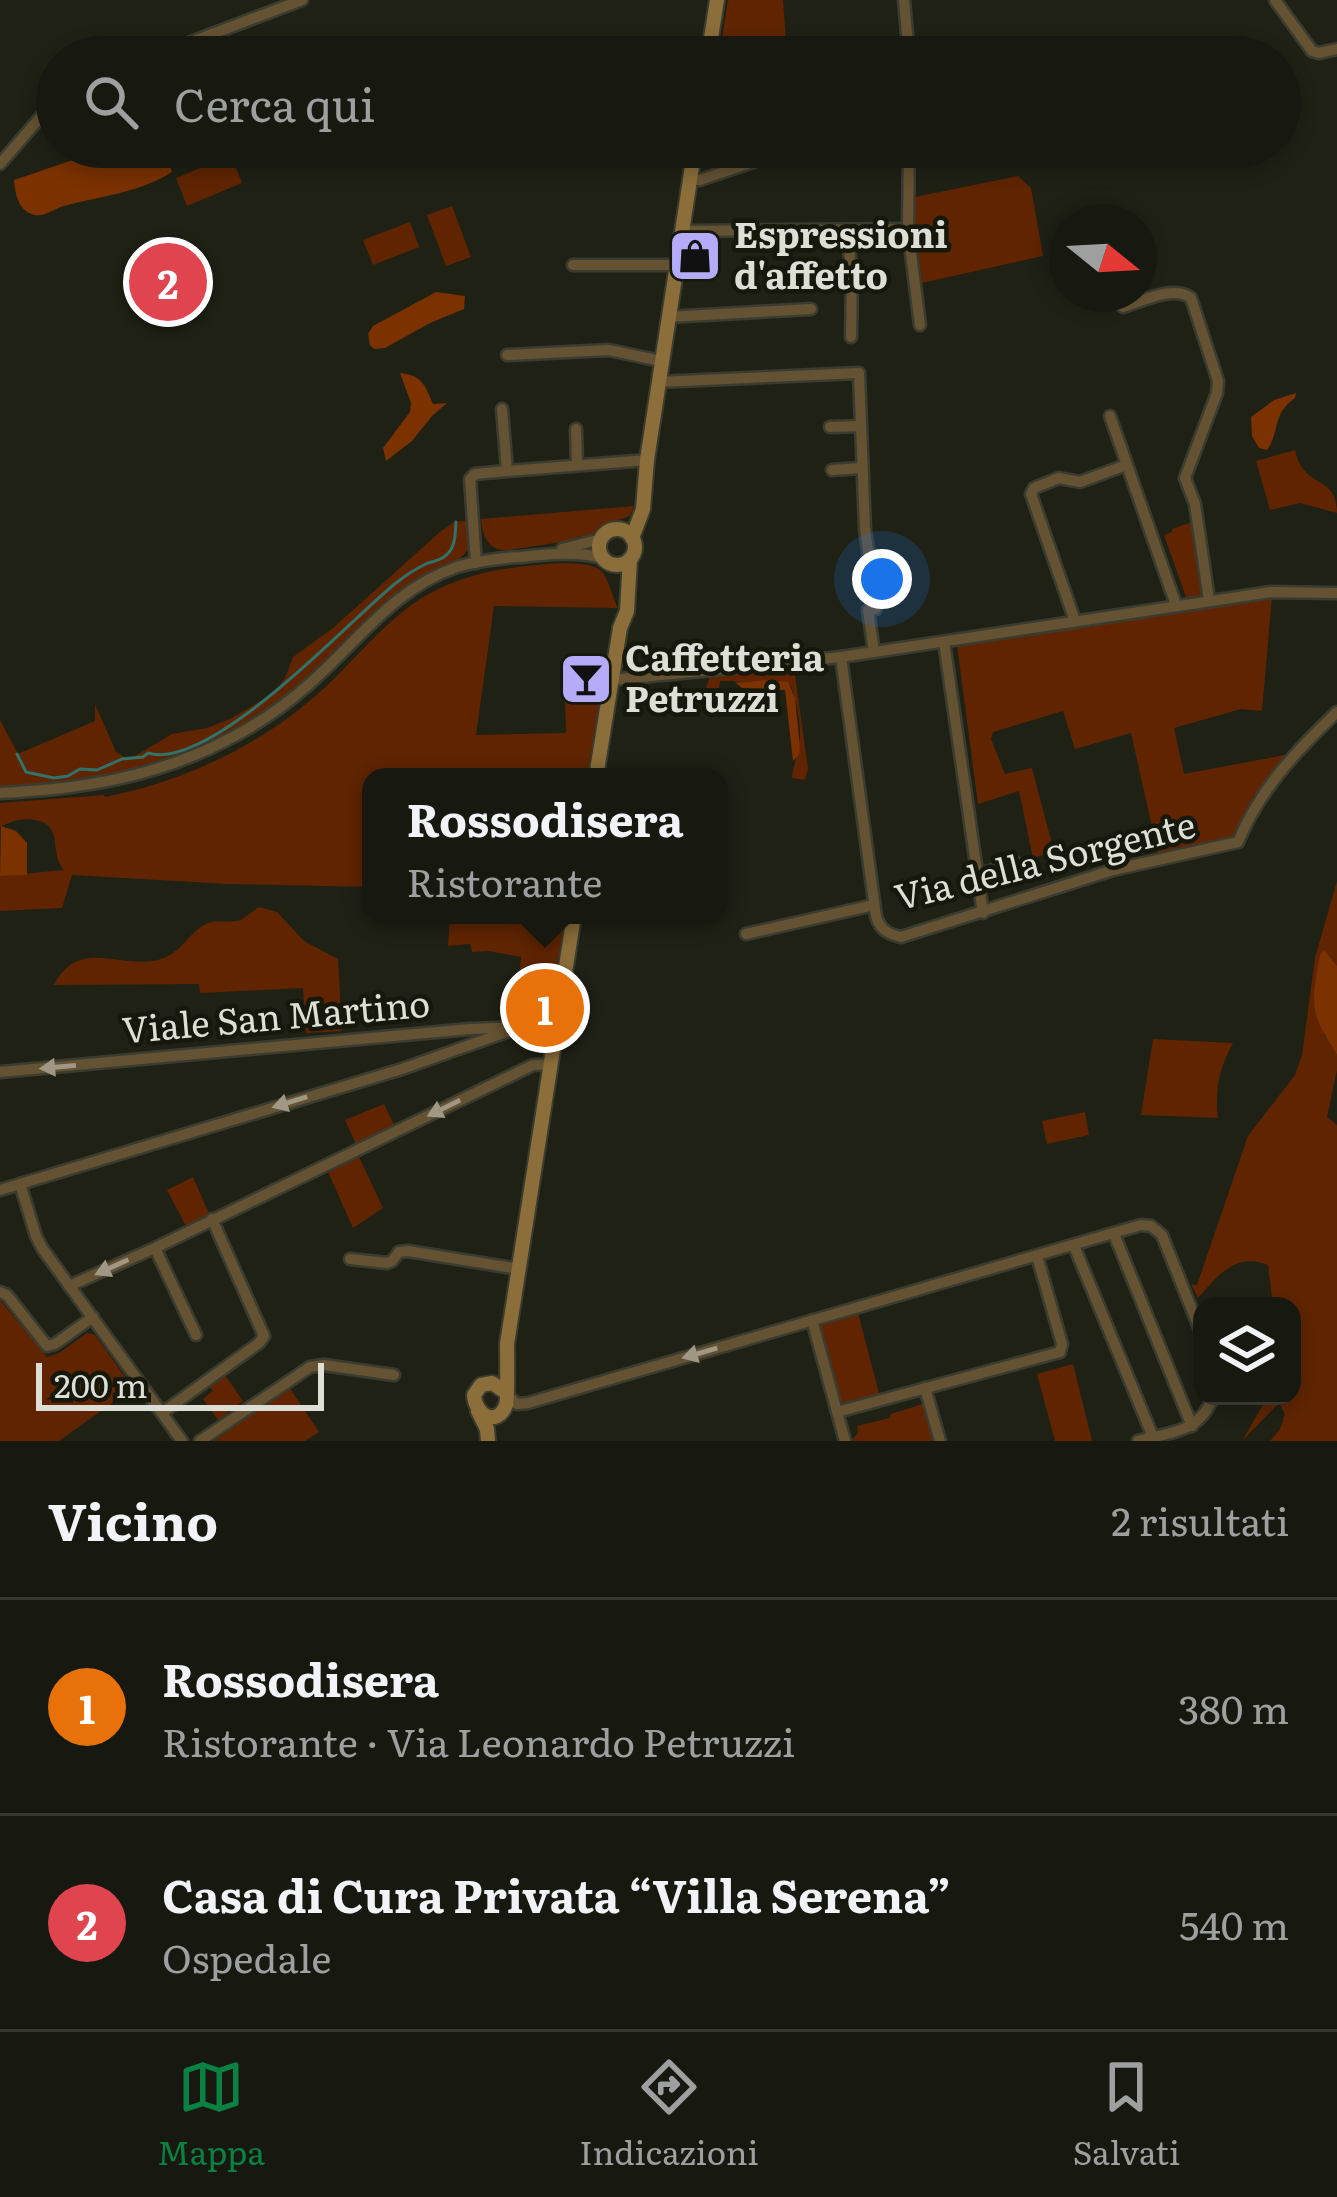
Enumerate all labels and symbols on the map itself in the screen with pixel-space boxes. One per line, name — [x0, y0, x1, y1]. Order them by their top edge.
north arrow — [1049, 204, 1157, 312]
place label: Espressioni d'affetto — [734, 206, 948, 300]
shop icon: Espressioni d'affetto — [667, 228, 723, 284]
pin: 2 — [129, 237, 207, 327]
your location — [852, 549, 912, 609]
place label: Caffetteria Petruzzi — [625, 629, 824, 723]
bar icon: Caffetteria Petruzzi — [558, 651, 614, 707]
street label: Via della Sorgente — [889, 796, 1200, 922]
pin: 1 — [506, 963, 584, 1053]
street label: Viale San Martino — [120, 975, 432, 1054]
one-way arrow — [39, 1058, 76, 1077]
one-way arrow — [271, 1094, 308, 1112]
one-way arrow — [427, 1098, 461, 1118]
one-way arrow — [95, 1257, 130, 1277]
one-way arrow — [681, 1345, 717, 1363]
scale bar — [36, 1357, 324, 1410]

